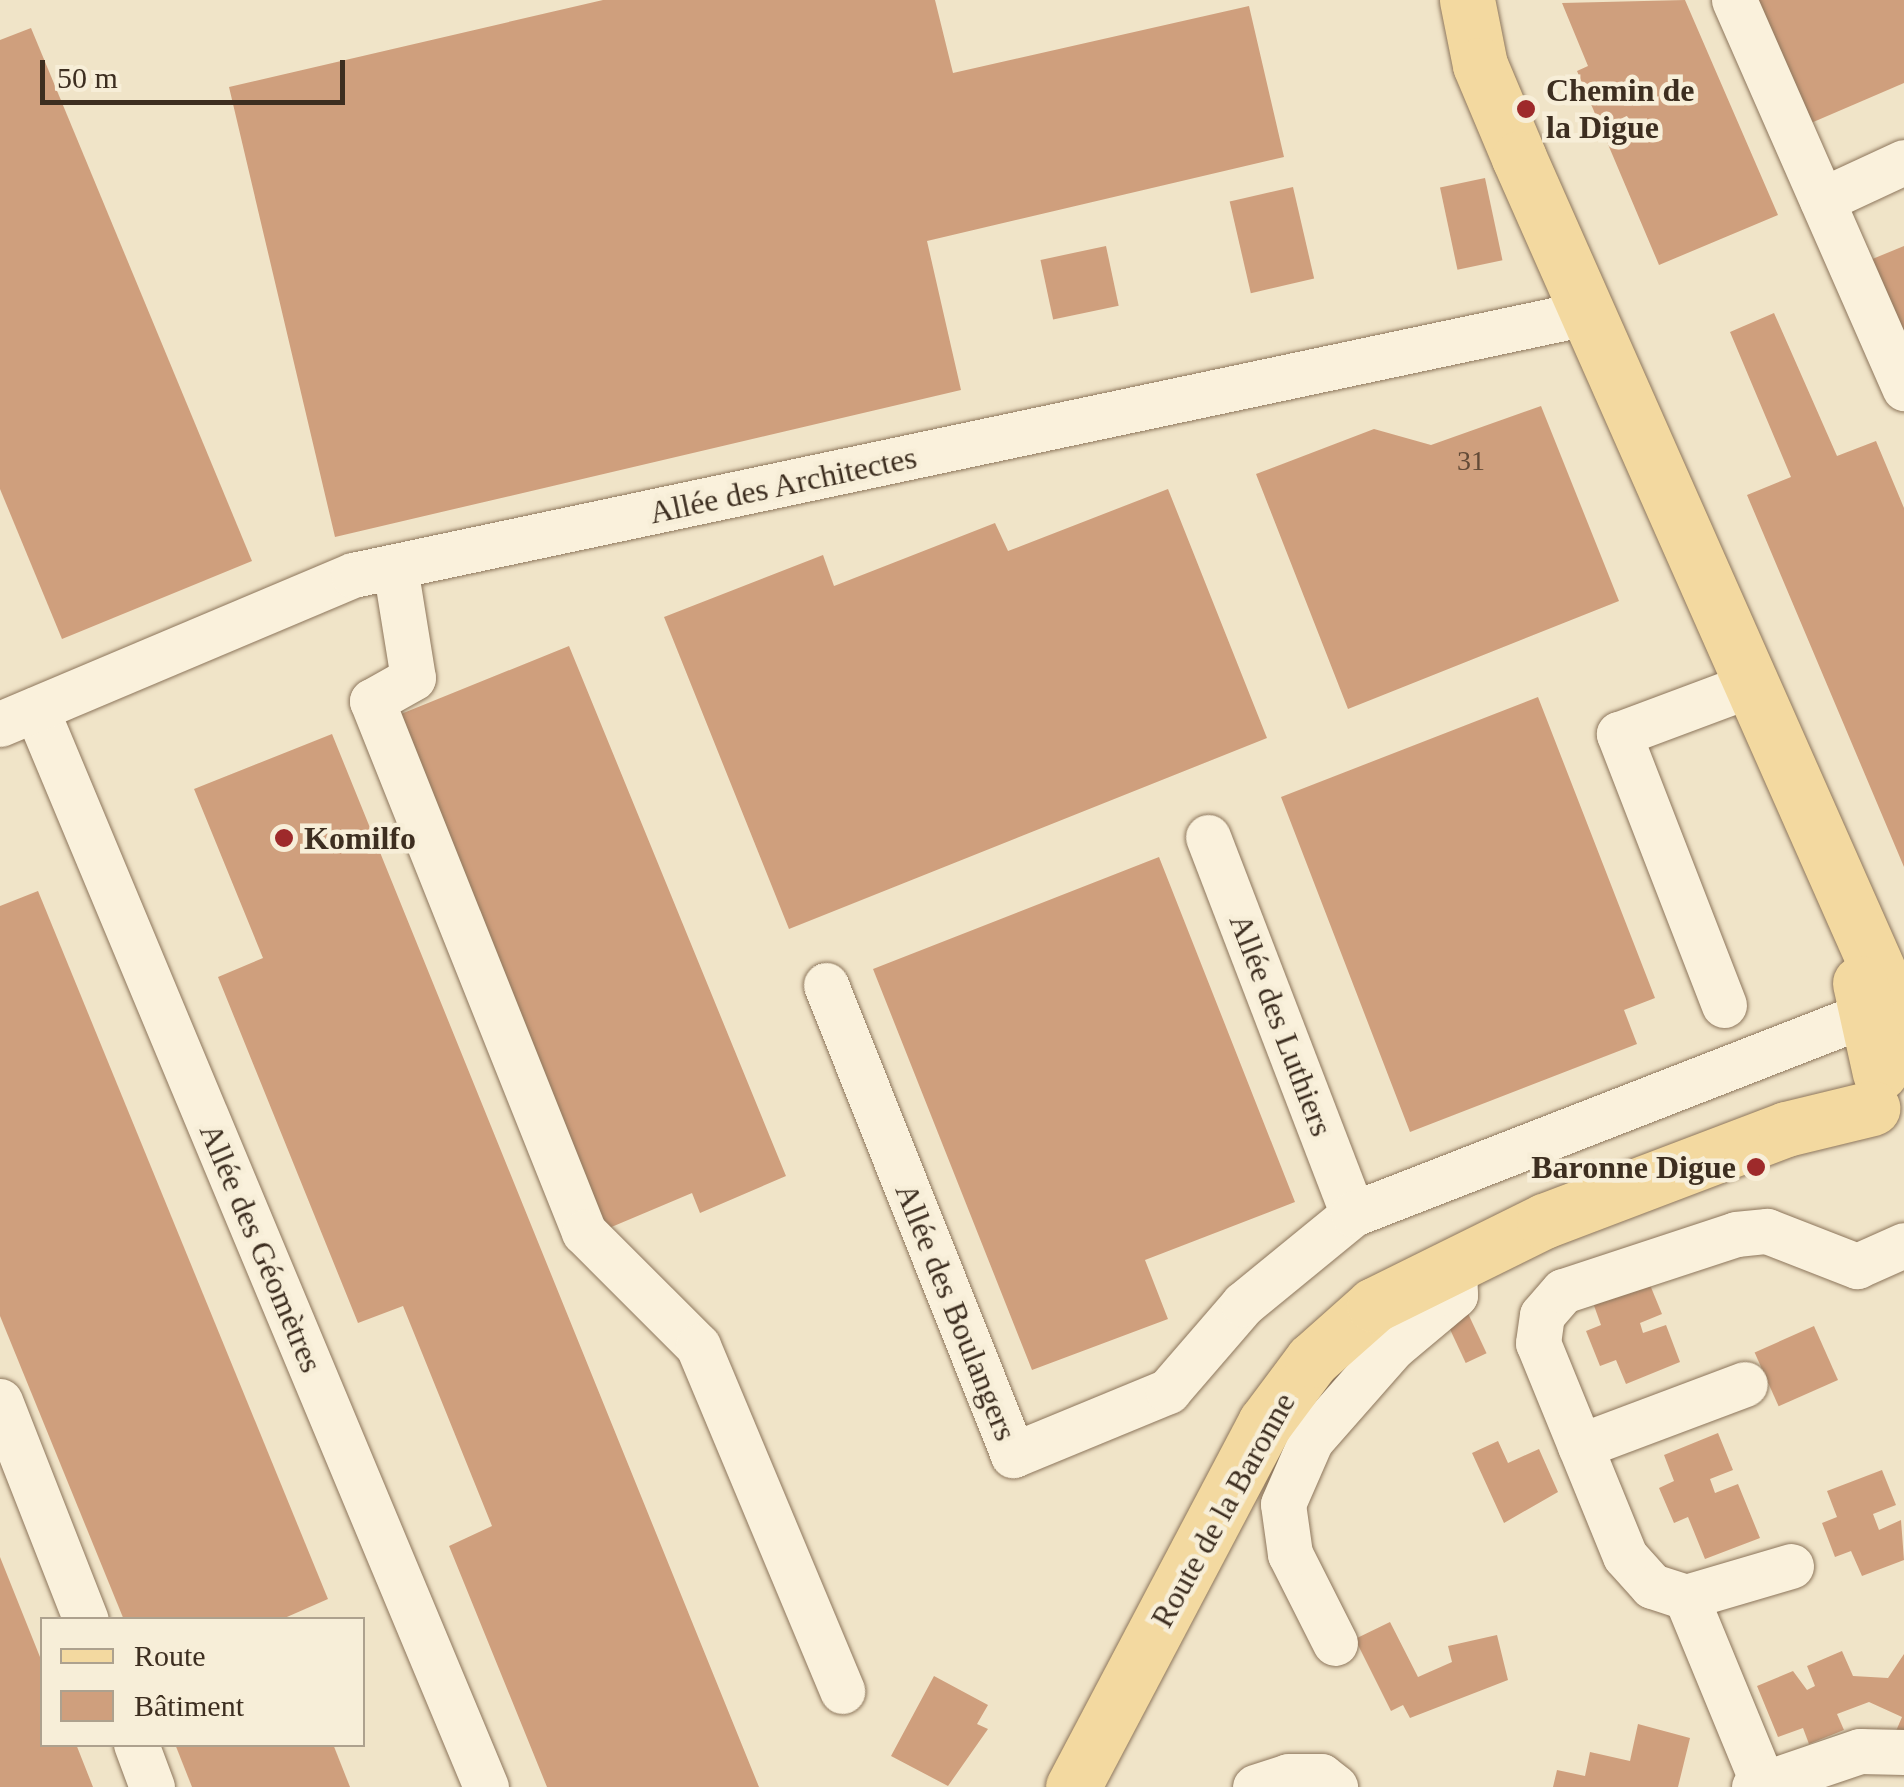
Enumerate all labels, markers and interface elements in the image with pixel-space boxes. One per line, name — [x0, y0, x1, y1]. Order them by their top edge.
scale bar — [45, 40, 350, 102]
text: 50 m — [57, 61, 118, 94]
place label: Chemin de la Digue — [1546, 72, 1694, 147]
marker: Chemin de la Digue — [1515, 98, 1537, 120]
street label: Allée des Architectes — [645, 438, 921, 532]
house number: 31 — [1457, 444, 1485, 478]
place label: Komilfo — [304, 819, 416, 857]
marker: Komilfo — [273, 827, 295, 849]
street label: Allée des Luthiers — [1221, 909, 1341, 1141]
street label: Allée des Géomètres — [191, 1118, 331, 1378]
place label: Baronne Digue — [1531, 1148, 1736, 1186]
marker: Baronne Digue — [1745, 1156, 1767, 1178]
street label: Allée des Boulangers — [887, 1178, 1025, 1446]
street label: Route de la Baronne — [1143, 1386, 1303, 1634]
legend — [40, 1617, 365, 1747]
text: Route — [134, 1639, 206, 1672]
text: Bâtiment — [134, 1689, 244, 1722]

